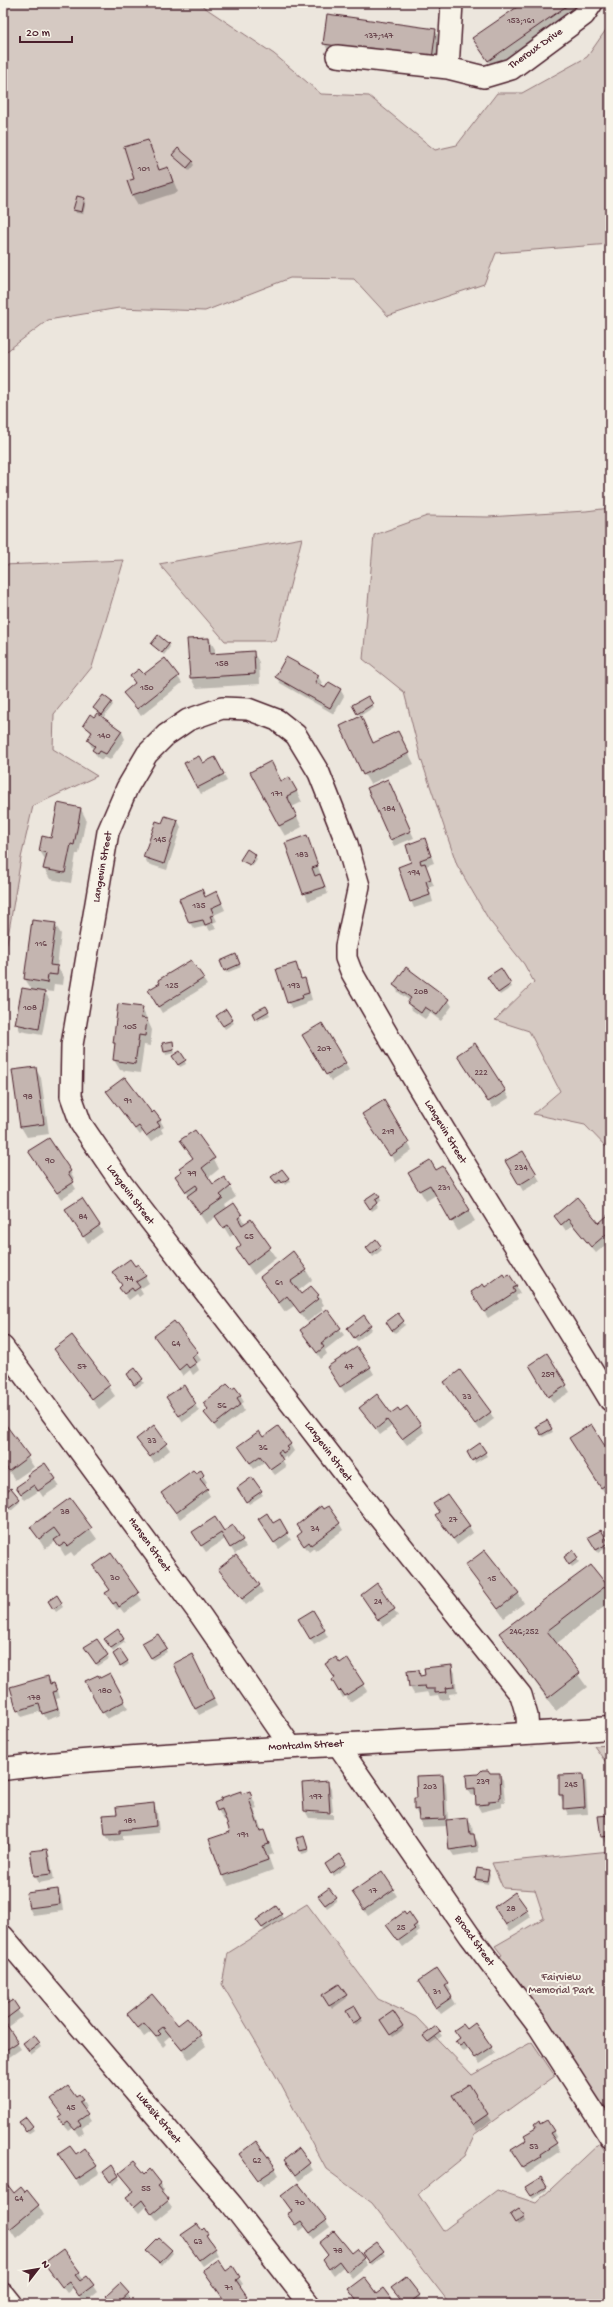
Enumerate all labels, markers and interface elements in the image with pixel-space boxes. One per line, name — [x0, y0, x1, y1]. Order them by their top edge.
house number: 153;161 — [506, 16, 535, 27]
scale bar — [20, 18, 72, 44]
street label: Theroux Drive — [506, 26, 565, 73]
text: 20 m — [26, 27, 51, 41]
house number: 137;147 — [364, 31, 394, 42]
house number: 101 — [137, 164, 151, 175]
house number: 158 — [214, 659, 229, 670]
house number: 150 — [139, 683, 154, 694]
house number: 140 — [96, 731, 111, 742]
house number: 171 — [270, 789, 283, 800]
house number: 184 — [382, 804, 396, 815]
street label: Langevin Street — [91, 829, 115, 903]
house number: 145 — [153, 835, 167, 846]
house number: 183 — [294, 850, 309, 861]
house number: 194 — [407, 868, 421, 879]
house number: 135 — [191, 901, 206, 912]
house number: 116 — [34, 939, 47, 950]
house number: 125 — [165, 981, 179, 992]
house number: 193 — [287, 981, 301, 992]
house number: 208 — [414, 987, 428, 998]
house number: 108 — [22, 1003, 37, 1014]
house number: 105 — [122, 1022, 137, 1033]
house number: 207 — [317, 1044, 331, 1055]
house number: 222 — [474, 1068, 488, 1079]
house number: 98 — [22, 1092, 33, 1103]
house number: 91 — [123, 1096, 132, 1107]
street label: Langevin Street — [421, 1098, 469, 1167]
house number: 219 — [382, 1127, 395, 1138]
house number: 90 — [44, 1156, 55, 1167]
street label: Langevin Street — [104, 1163, 157, 1228]
house number: 234 — [514, 1163, 528, 1174]
house number: 79 — [186, 1169, 197, 1180]
house number: 231 — [438, 1183, 451, 1194]
house number: 84 — [78, 1212, 88, 1223]
house number: 65 — [244, 1232, 254, 1243]
house number: 74 — [124, 1274, 134, 1285]
house number: 61 — [275, 1278, 283, 1289]
house number: 64 — [172, 1339, 181, 1350]
house number: 57 — [77, 1362, 87, 1373]
house number: 47 — [345, 1362, 354, 1373]
house number: 259 — [541, 1370, 555, 1381]
house number: 33 — [461, 1392, 472, 1403]
house number: 56 — [217, 1401, 227, 1412]
street label: Langevin Street — [302, 1420, 355, 1485]
house number: 33 — [146, 1436, 157, 1447]
house number: 36 — [257, 1443, 268, 1454]
house number: 38 — [59, 1507, 70, 1518]
street label: Hansen Street — [125, 1515, 174, 1576]
house number: 27 — [448, 1515, 458, 1526]
house number: 34 — [310, 1524, 320, 1535]
house number: 30 — [109, 1573, 120, 1584]
house number: 15 — [487, 1574, 496, 1585]
house number: 24 — [374, 1597, 383, 1608]
house number: 246;252 — [509, 1627, 539, 1638]
house number: 180 — [97, 1686, 112, 1697]
house number: 178 — [26, 1693, 41, 1704]
street label: Montcalm Street — [268, 1738, 345, 1754]
house number: 239 — [476, 1777, 490, 1788]
house number: 245 — [564, 1780, 578, 1791]
house number: 203 — [423, 1782, 437, 1793]
house number: 197 — [309, 1792, 323, 1803]
house number: 181 — [123, 1816, 136, 1827]
house number: 191 — [236, 1830, 249, 1841]
house number: 17 — [368, 1886, 377, 1897]
house number: 28 — [506, 1904, 516, 1915]
street label: Broad Street — [451, 1913, 497, 1970]
house number: 25 — [396, 1923, 406, 1934]
park label: Fairview Memorial Park — [528, 1972, 595, 1997]
house number: 31 — [432, 1987, 442, 1998]
street label: Lukasik Street — [133, 2090, 184, 2147]
house number: 45 — [67, 2103, 76, 2114]
house number: 53 — [529, 2142, 539, 2153]
house number: 62 — [253, 2156, 262, 2167]
house number: 55 — [141, 2184, 151, 2195]
house number: 64 — [15, 2194, 24, 2205]
house number: 70 — [294, 2198, 305, 2209]
house number: 63 — [193, 2237, 203, 2248]
house number: 78 — [332, 2246, 343, 2257]
north arrow — [18, 2249, 58, 2289]
text: N — [38, 2259, 52, 2271]
house number: 71 — [224, 2283, 234, 2294]

